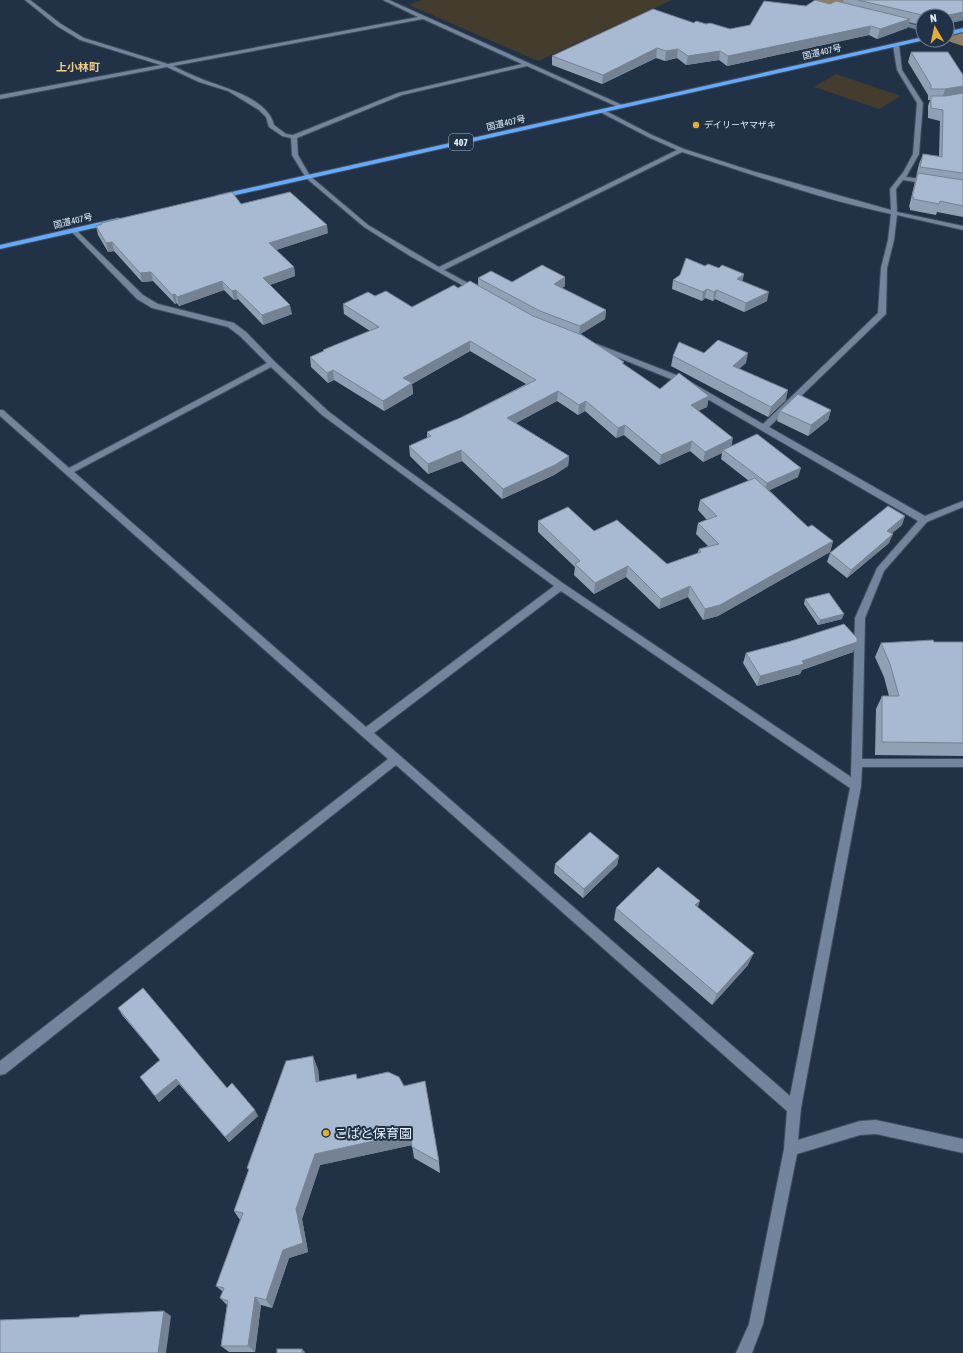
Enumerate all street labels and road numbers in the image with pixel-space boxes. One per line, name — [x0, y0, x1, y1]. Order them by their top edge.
street label: 国道407号 — [802, 43, 842, 61]
street label: 国道407号 — [486, 114, 526, 132]
road number: 407 — [449, 134, 473, 150]
street label: 国道407号 — [53, 212, 93, 230]

